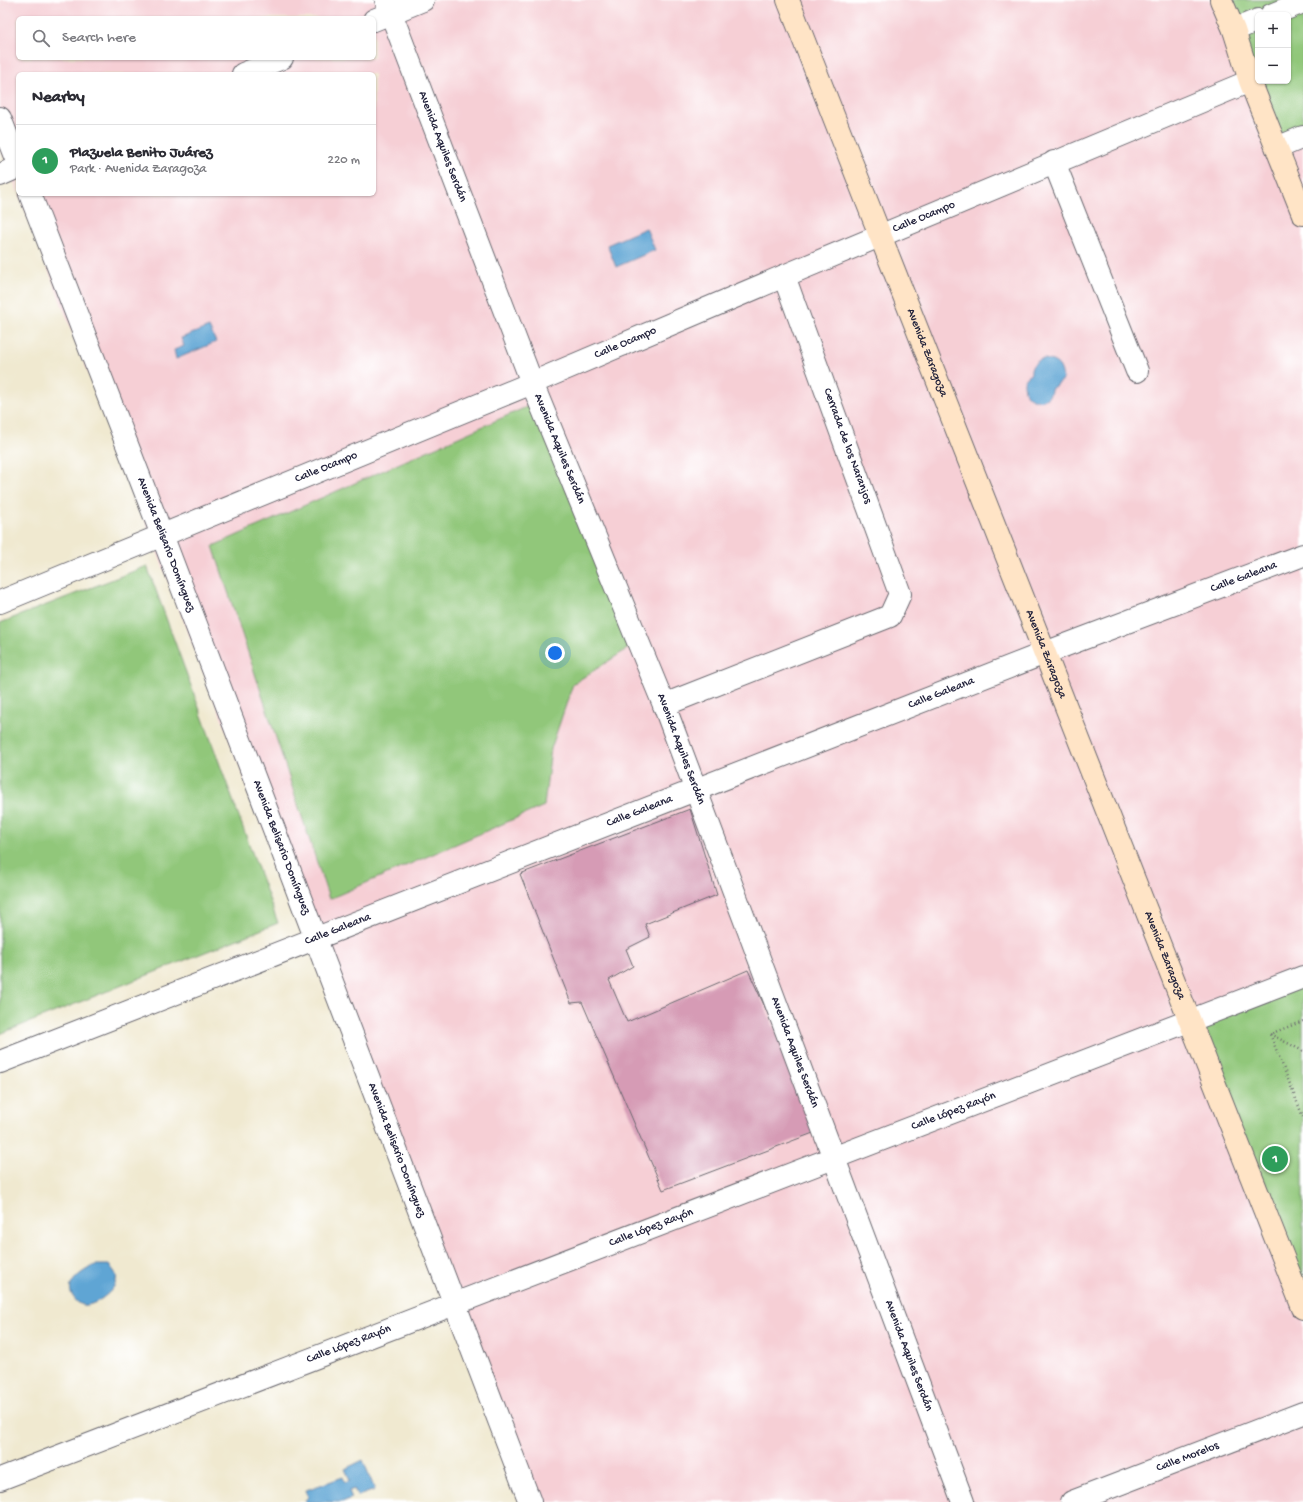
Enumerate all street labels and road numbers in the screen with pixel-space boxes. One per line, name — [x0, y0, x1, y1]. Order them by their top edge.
street label: Avenida Aquiles Serdán — [414, 89, 469, 204]
street label: Calle Ocampo — [891, 198, 957, 237]
street label: Avenida Zaragoza — [903, 307, 950, 399]
street label: Calle Ocampo — [592, 324, 659, 363]
street label: Cerrada de los Naranjos — [820, 386, 875, 506]
street label: Avenida Aquiles Serdán — [530, 392, 588, 506]
street label: Calle Ocampo — [293, 449, 360, 487]
street label: Avenida Belisario Domínguez — [133, 475, 198, 615]
street label: Calle Galeana — [1209, 558, 1279, 596]
street label: Avenida Zaragoza — [1022, 608, 1069, 701]
street label: Calle Galeana — [906, 674, 977, 713]
street label: Avenida Aquiles Serdán — [653, 692, 708, 807]
street label: Avenida Belisario Domínguez — [249, 778, 313, 917]
street label: Calle Galeana — [605, 792, 675, 831]
street label: Avenida Zaragoza — [1140, 909, 1188, 1002]
street label: Calle Galeana — [303, 910, 373, 949]
street label: Avenida Aquiles Serdán — [767, 995, 822, 1110]
street label: Avenida Belisario Domínguez — [364, 1081, 428, 1220]
street label: Calle López Rayón — [910, 1089, 998, 1134]
street label: Calle López Rayón — [607, 1205, 696, 1251]
street label: Avenida Aquiles Serdán — [881, 1298, 935, 1414]
street label: Calle López Rayón — [305, 1322, 393, 1367]
street label: Calle Morelos — [1154, 1439, 1222, 1476]

